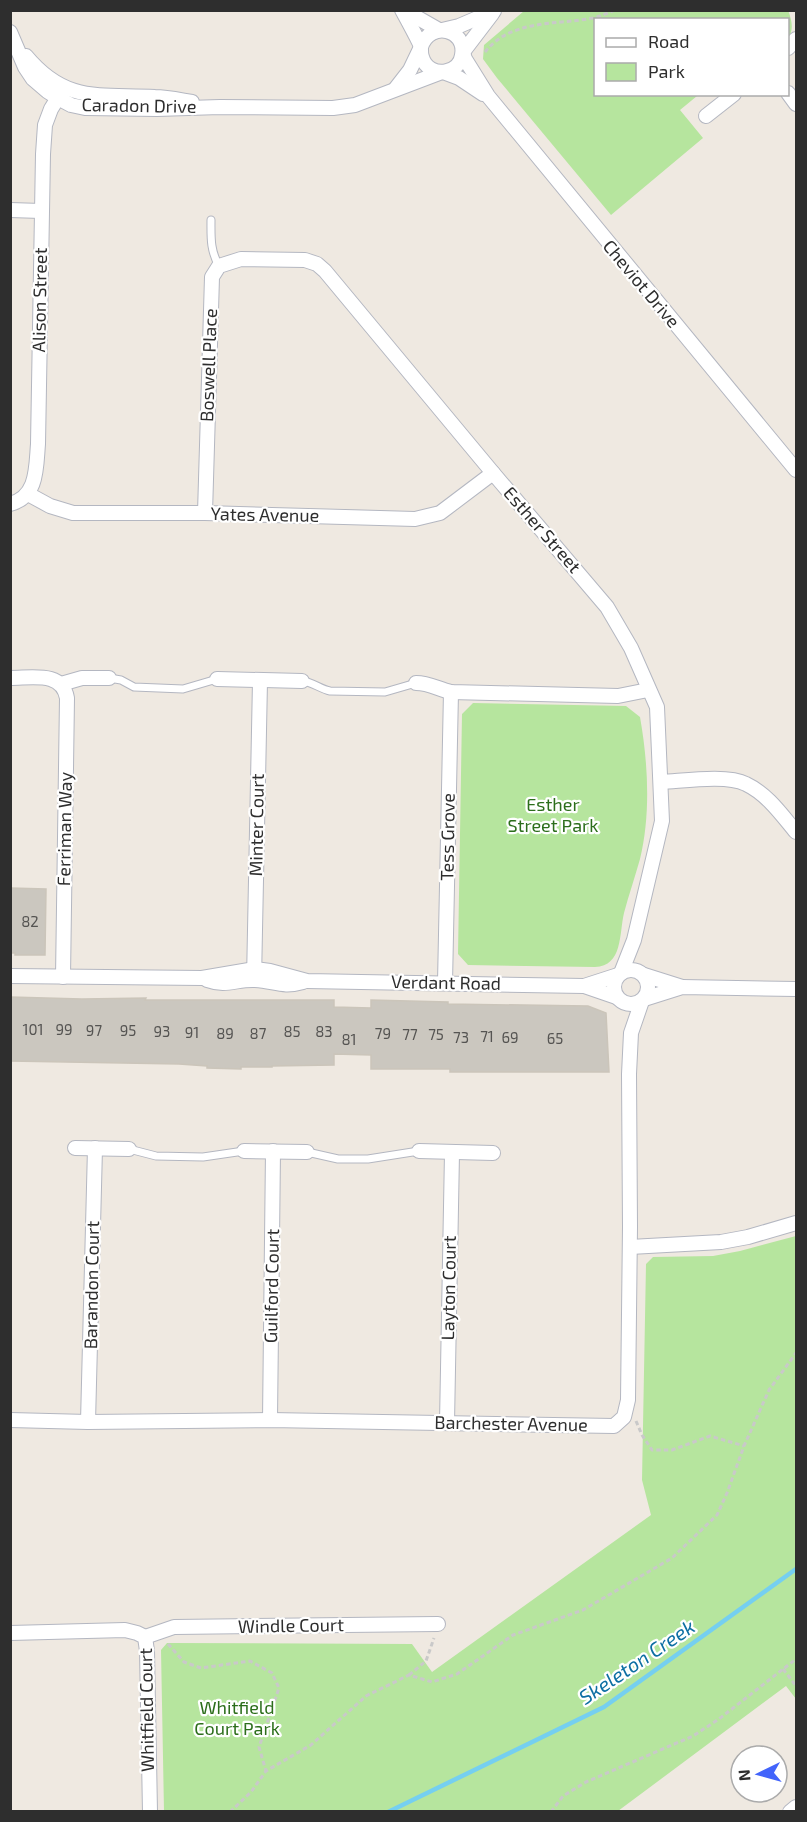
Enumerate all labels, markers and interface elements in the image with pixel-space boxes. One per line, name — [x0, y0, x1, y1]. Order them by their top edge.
legend — [594, 18, 789, 96]
text: Road — [648, 30, 689, 52]
text: Park — [648, 60, 685, 82]
street label: Caradon Drive — [81, 93, 197, 117]
street label: Cheviot Drive — [599, 235, 685, 332]
street label: Alison Street — [27, 247, 51, 353]
street label: Boswell Place — [195, 308, 221, 422]
street label: Esther Street — [499, 482, 586, 577]
street label: Yates Avenue — [210, 502, 320, 526]
street label: Ferriman Way — [52, 771, 76, 886]
street label: Minter Court — [244, 773, 268, 877]
street label: Tess Grove — [435, 793, 459, 881]
park label: Esther Street Park — [508, 793, 598, 836]
house number: 82 — [21, 912, 39, 930]
street label: Verdant Road — [391, 970, 501, 994]
house number: 101 — [23, 1020, 44, 1038]
house number: 99 — [55, 1020, 73, 1038]
house number: 97 — [86, 1021, 102, 1039]
house number: 95 — [120, 1021, 136, 1039]
house number: 93 — [154, 1022, 170, 1040]
house number: 85 — [283, 1022, 301, 1040]
house number: 83 — [315, 1022, 333, 1040]
house number: 91 — [185, 1023, 199, 1041]
house number: 89 — [216, 1024, 234, 1042]
house number: 87 — [250, 1024, 267, 1042]
house number: 79 — [375, 1024, 391, 1042]
house number: 77 — [402, 1025, 418, 1043]
house number: 75 — [428, 1025, 444, 1043]
house number: 71 — [480, 1027, 494, 1045]
house number: 73 — [453, 1028, 469, 1046]
house number: 69 — [501, 1028, 519, 1046]
house number: 65 — [547, 1029, 563, 1047]
house number: 81 — [341, 1030, 357, 1048]
street label: Barandon Court — [79, 1220, 103, 1349]
street label: Guilford Court — [259, 1228, 283, 1343]
street label: Layton Court — [436, 1235, 460, 1341]
street label: Barchester Avenue — [434, 1411, 588, 1435]
street label: Windle Court — [238, 1613, 344, 1637]
water label: Skeleton Creek — [574, 1614, 699, 1709]
street label: Whitfield Court — [134, 1648, 158, 1772]
park label: Whitfield Court Park — [194, 1696, 280, 1739]
north arrow — [729, 1744, 789, 1804]
text: N — [734, 1769, 754, 1782]

